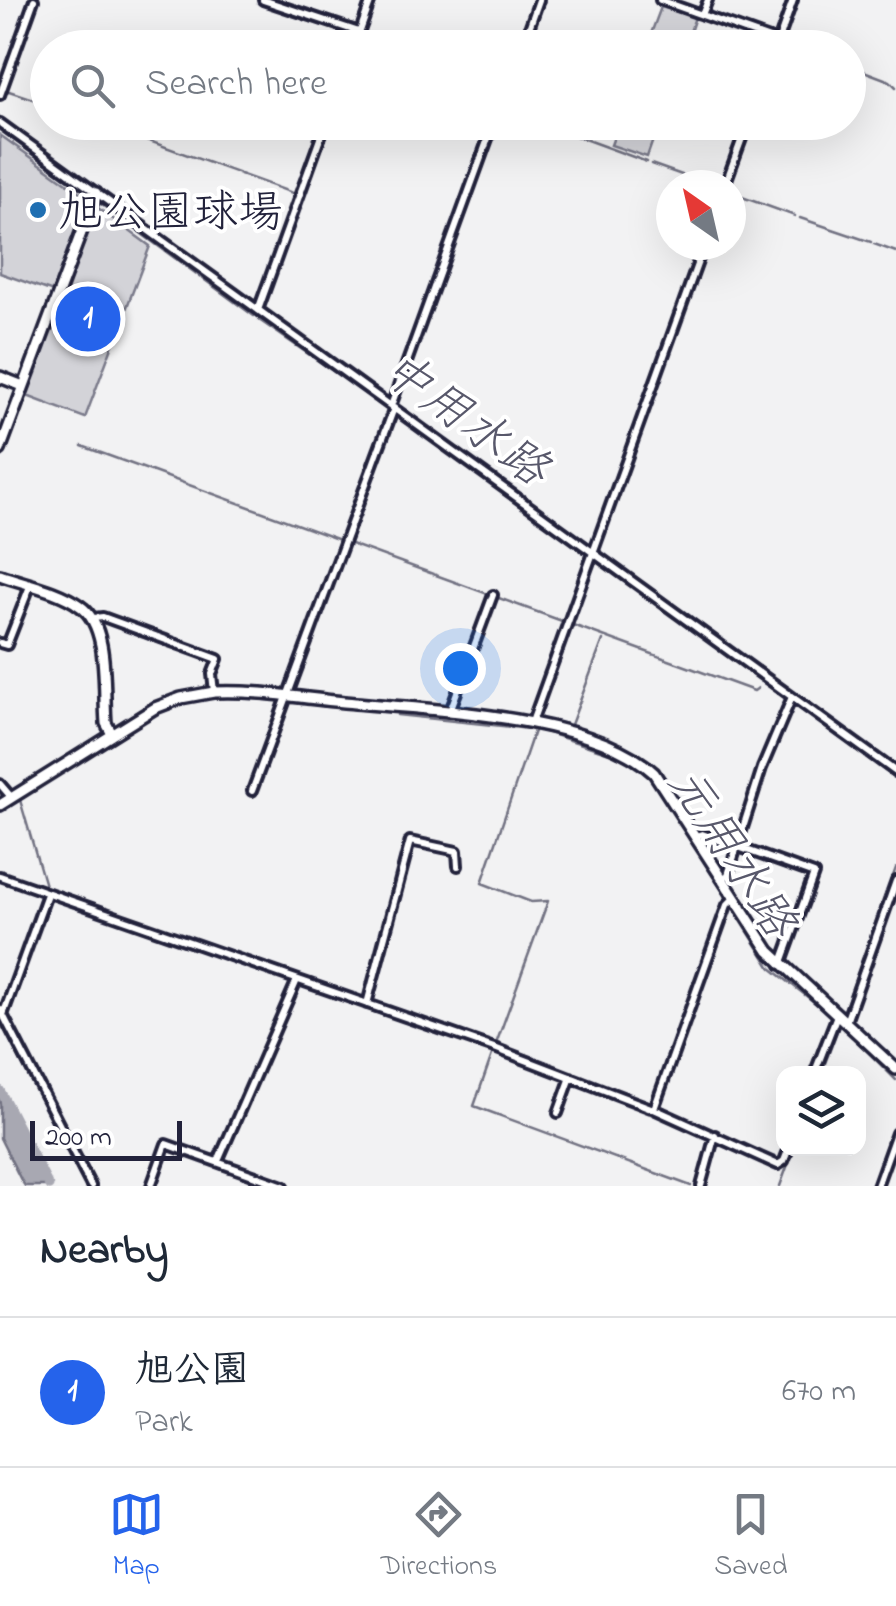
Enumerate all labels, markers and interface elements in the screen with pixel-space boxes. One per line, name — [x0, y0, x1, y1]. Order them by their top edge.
search box — [30, 30, 866, 140]
text: Search here — [145, 57, 327, 113]
icon: search — [65, 58, 120, 113]
north arrow — [656, 170, 746, 260]
place label: 旭公園球場 — [58, 182, 283, 248]
marker: 旭公園球場 — [27, 199, 49, 221]
pin: 1 — [56, 282, 120, 356]
water label: 中用水路 — [366, 336, 565, 508]
your location — [435, 643, 486, 694]
water label: 元用水路 — [648, 754, 813, 956]
map controls — [776, 1066, 866, 1156]
button: layers — [776, 1066, 866, 1156]
scale bar — [30, 1116, 182, 1160]
text: 200 m — [45, 1118, 112, 1159]
text: Nearby — [40, 1221, 168, 1282]
text: 旭公園 — [135, 1344, 249, 1400]
text: 1 — [67, 1369, 78, 1416]
text: 670 m — [782, 1369, 856, 1416]
text: Park — [135, 1400, 193, 1447]
tab: Map — [109, 1487, 164, 1588]
tab: Directions — [381, 1487, 497, 1588]
tab: Saved — [714, 1487, 787, 1588]

